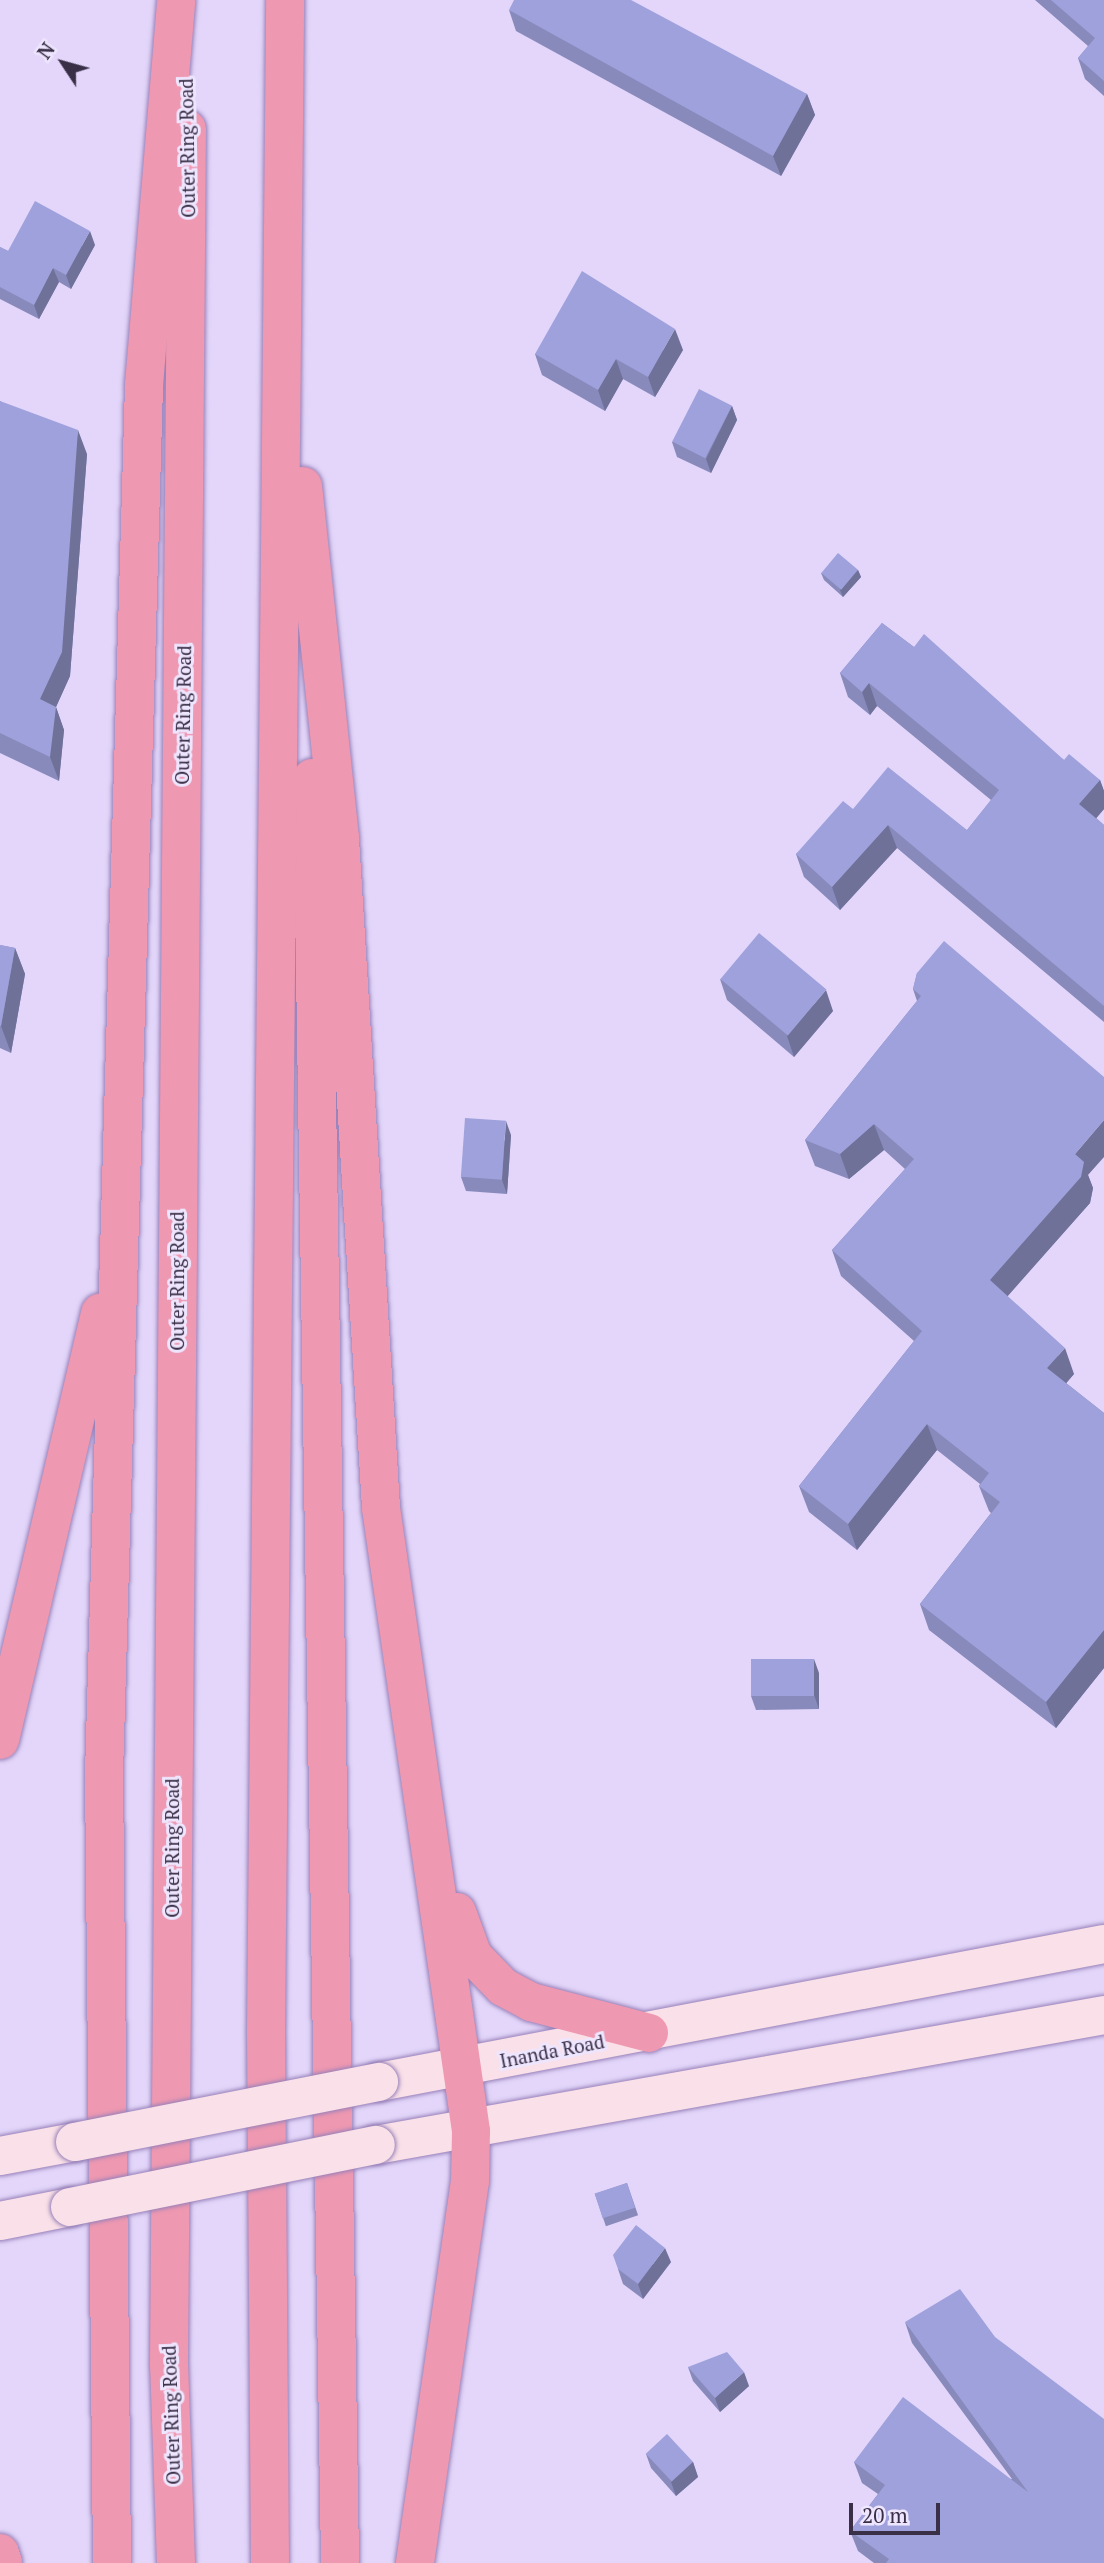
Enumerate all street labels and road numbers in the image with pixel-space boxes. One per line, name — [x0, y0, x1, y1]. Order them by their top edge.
street label: Outer Ring Road — [174, 78, 200, 218]
street label: Outer Ring Road — [170, 645, 196, 785]
street label: Outer Ring Road — [166, 1211, 188, 1351]
street label: Outer Ring Road — [161, 1778, 183, 1918]
street label: Inanda Road — [498, 2030, 606, 2072]
street label: Outer Ring Road — [157, 2345, 185, 2485]

